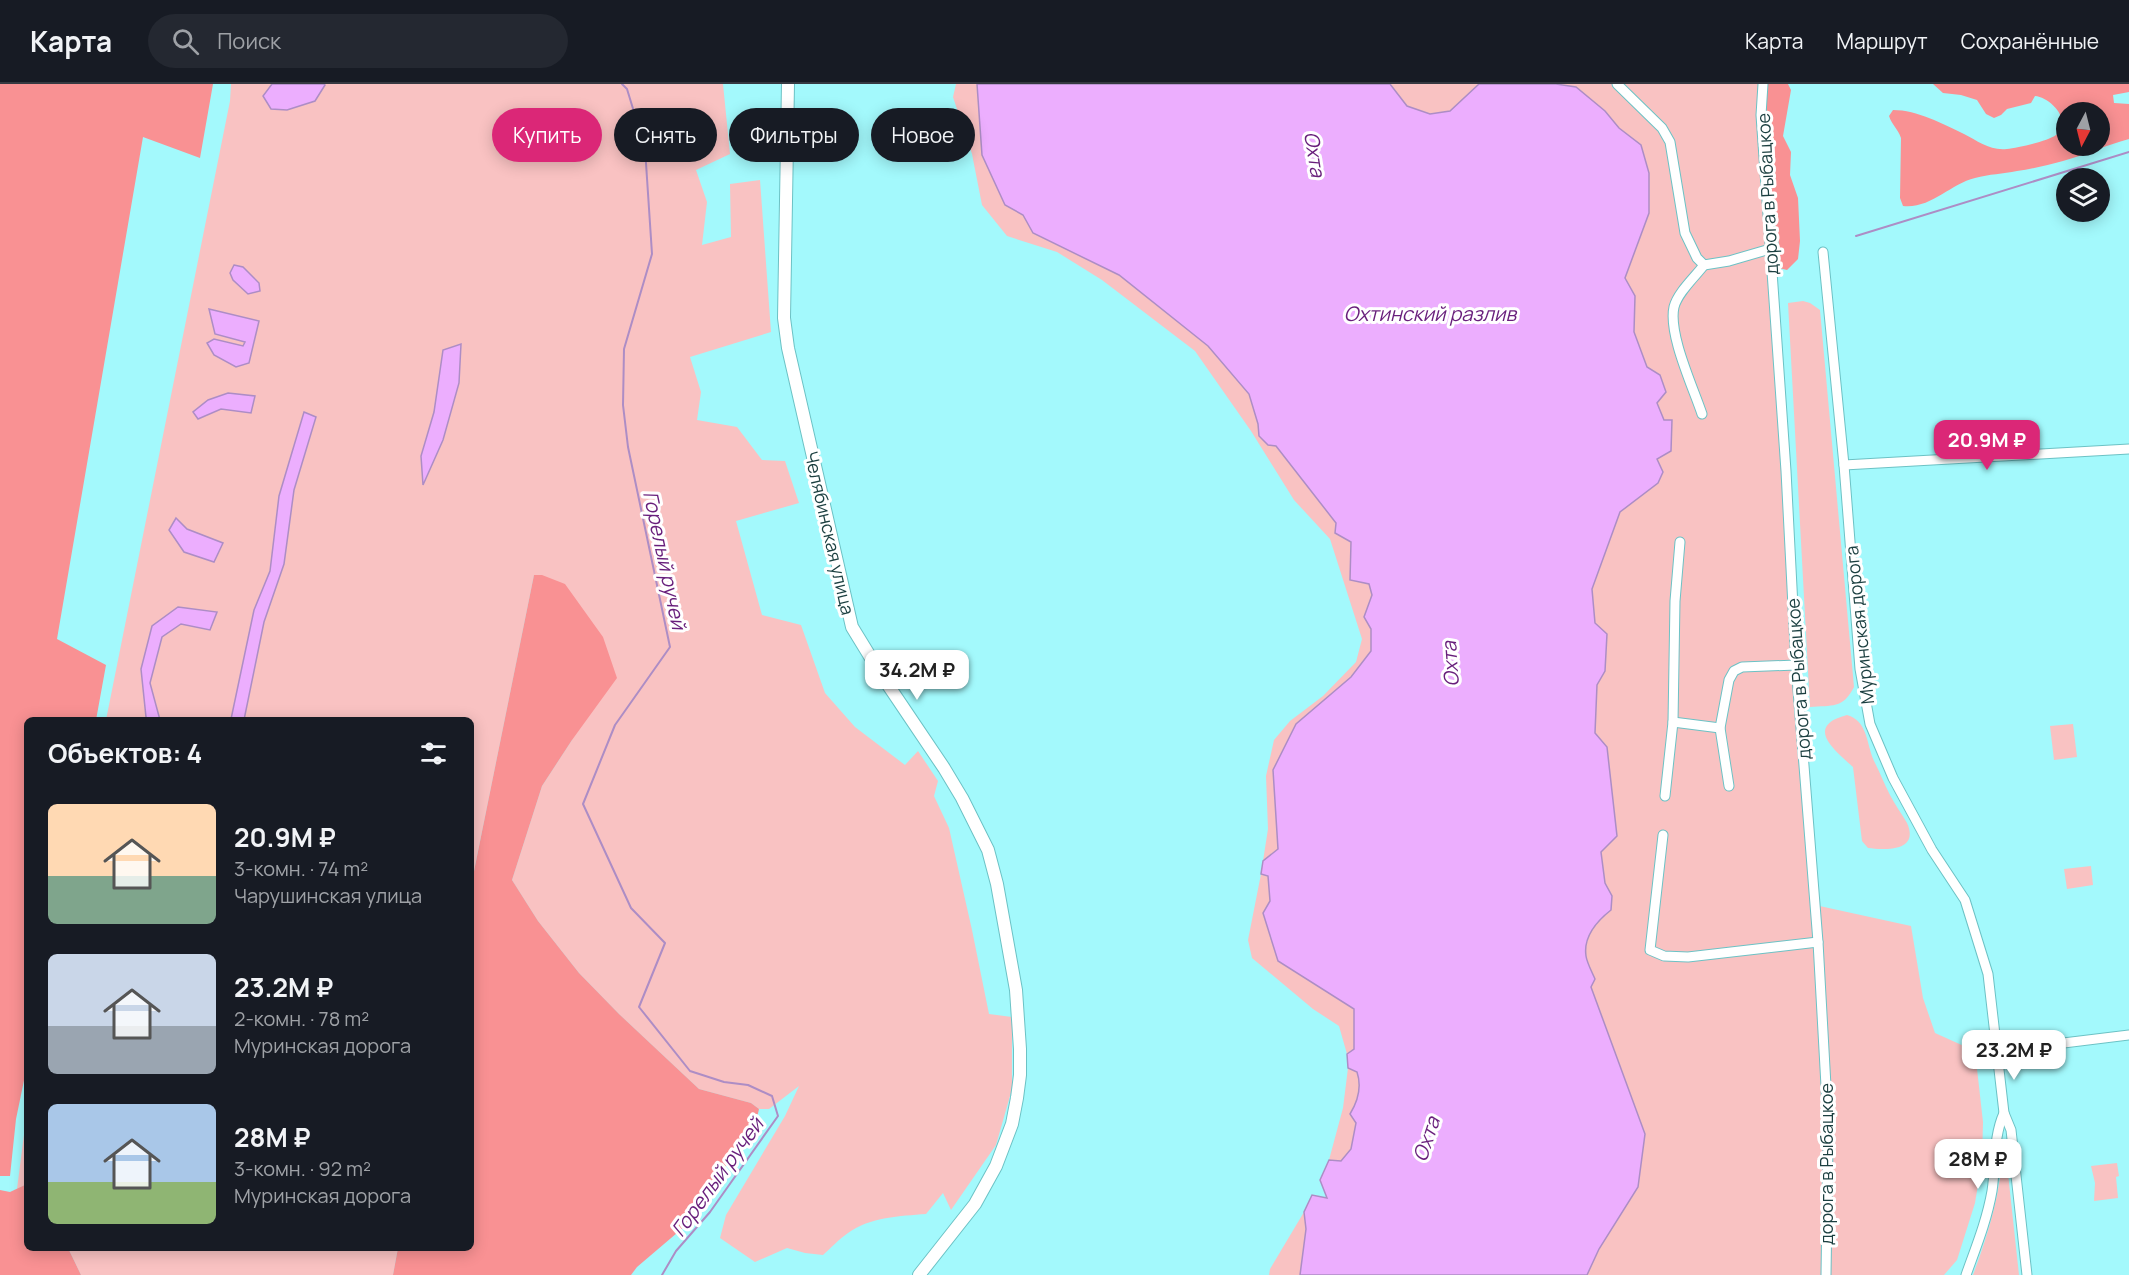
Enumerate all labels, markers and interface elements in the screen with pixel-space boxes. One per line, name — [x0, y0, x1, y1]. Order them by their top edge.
search box — [148, 14, 568, 68]
text: Карта — [30, 22, 112, 60]
icon: search — [169, 25, 202, 58]
text: Поиск — [217, 26, 281, 56]
text: Карта — [1745, 27, 1803, 55]
text: Маршрут — [1836, 27, 1928, 55]
text: Сохранённые — [1961, 27, 2099, 55]
north arrow — [2056, 102, 2110, 156]
map controls — [2056, 102, 2110, 222]
chip: Купить — [492, 108, 602, 162]
chip: Снять — [614, 108, 717, 162]
chip: Фильтры — [729, 108, 859, 162]
chip: Новое — [871, 108, 975, 162]
street label: дорога в Рыбацкое — [1751, 112, 1783, 276]
water label: Охта — [1298, 129, 1332, 179]
button: layers — [2056, 168, 2110, 222]
water label: Охтинский разлив — [1344, 300, 1517, 327]
pin: 20.9M ₽ — [1932, 420, 2042, 471]
text: 20.9M ₽ — [1948, 426, 2026, 453]
street label: Челябинская улица — [800, 449, 860, 617]
water label: Горелый ручей — [637, 488, 693, 633]
street label: Муринская дорога — [1839, 545, 1879, 705]
street label: дорога в Рыбацкое — [1780, 597, 1816, 761]
water label: Охта — [1435, 640, 1465, 688]
pin: 34.2M ₽ — [862, 650, 972, 701]
text: 34.2M ₽ — [879, 656, 955, 683]
text: Объектов: 4 — [48, 735, 202, 771]
icon: filters — [417, 737, 450, 770]
text: 20.9M ₽ — [234, 819, 336, 855]
icon: home — [96, 828, 168, 900]
text: 3-комн. · 74 m² — [234, 855, 368, 882]
text: Чарушинская улица — [234, 882, 422, 909]
text: 23.2M ₽ — [234, 969, 333, 1005]
icon: home — [96, 978, 168, 1050]
text: 2-комн. · 78 m² — [234, 1005, 369, 1032]
pin: 23.2M ₽ — [1959, 1030, 2069, 1081]
text: Муринская дорога — [234, 1032, 411, 1059]
text: 23.2M ₽ — [1976, 1036, 2052, 1063]
street label: дорога в Рыбацкое — [1814, 1083, 1838, 1245]
water label: Горелый ручей — [665, 1111, 770, 1242]
water label: Охта — [1406, 1112, 1446, 1165]
text: 28M ₽ — [234, 1119, 311, 1155]
icon: home — [96, 1128, 168, 1200]
pin: 28M ₽ — [1936, 1139, 2020, 1190]
text: 28M ₽ — [1949, 1145, 2007, 1172]
text: 3-комн. · 92 m² — [234, 1155, 371, 1182]
text: Муринская дорога — [234, 1182, 411, 1209]

